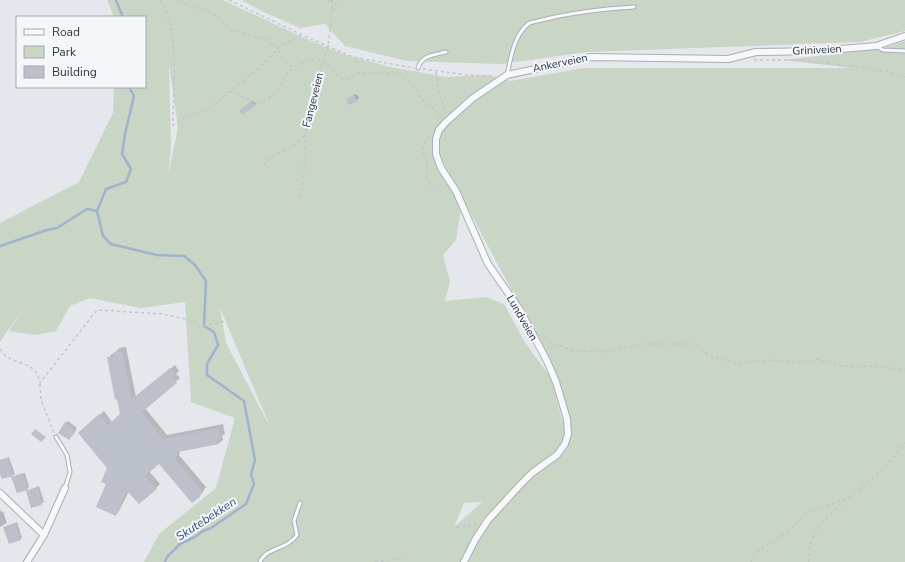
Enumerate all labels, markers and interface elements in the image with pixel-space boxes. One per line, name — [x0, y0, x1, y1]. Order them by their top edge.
legend — [16, 16, 146, 88]
text: Road — [52, 24, 80, 40]
street label: Griniveien — [792, 41, 842, 59]
text: Park — [52, 44, 77, 60]
street label: Ankerveien — [531, 50, 589, 76]
text: Building — [52, 64, 97, 80]
street label: Fangeveien — [299, 71, 327, 129]
street label: Lundveien — [503, 292, 541, 344]
water label: Skutebekken — [173, 493, 239, 545]

